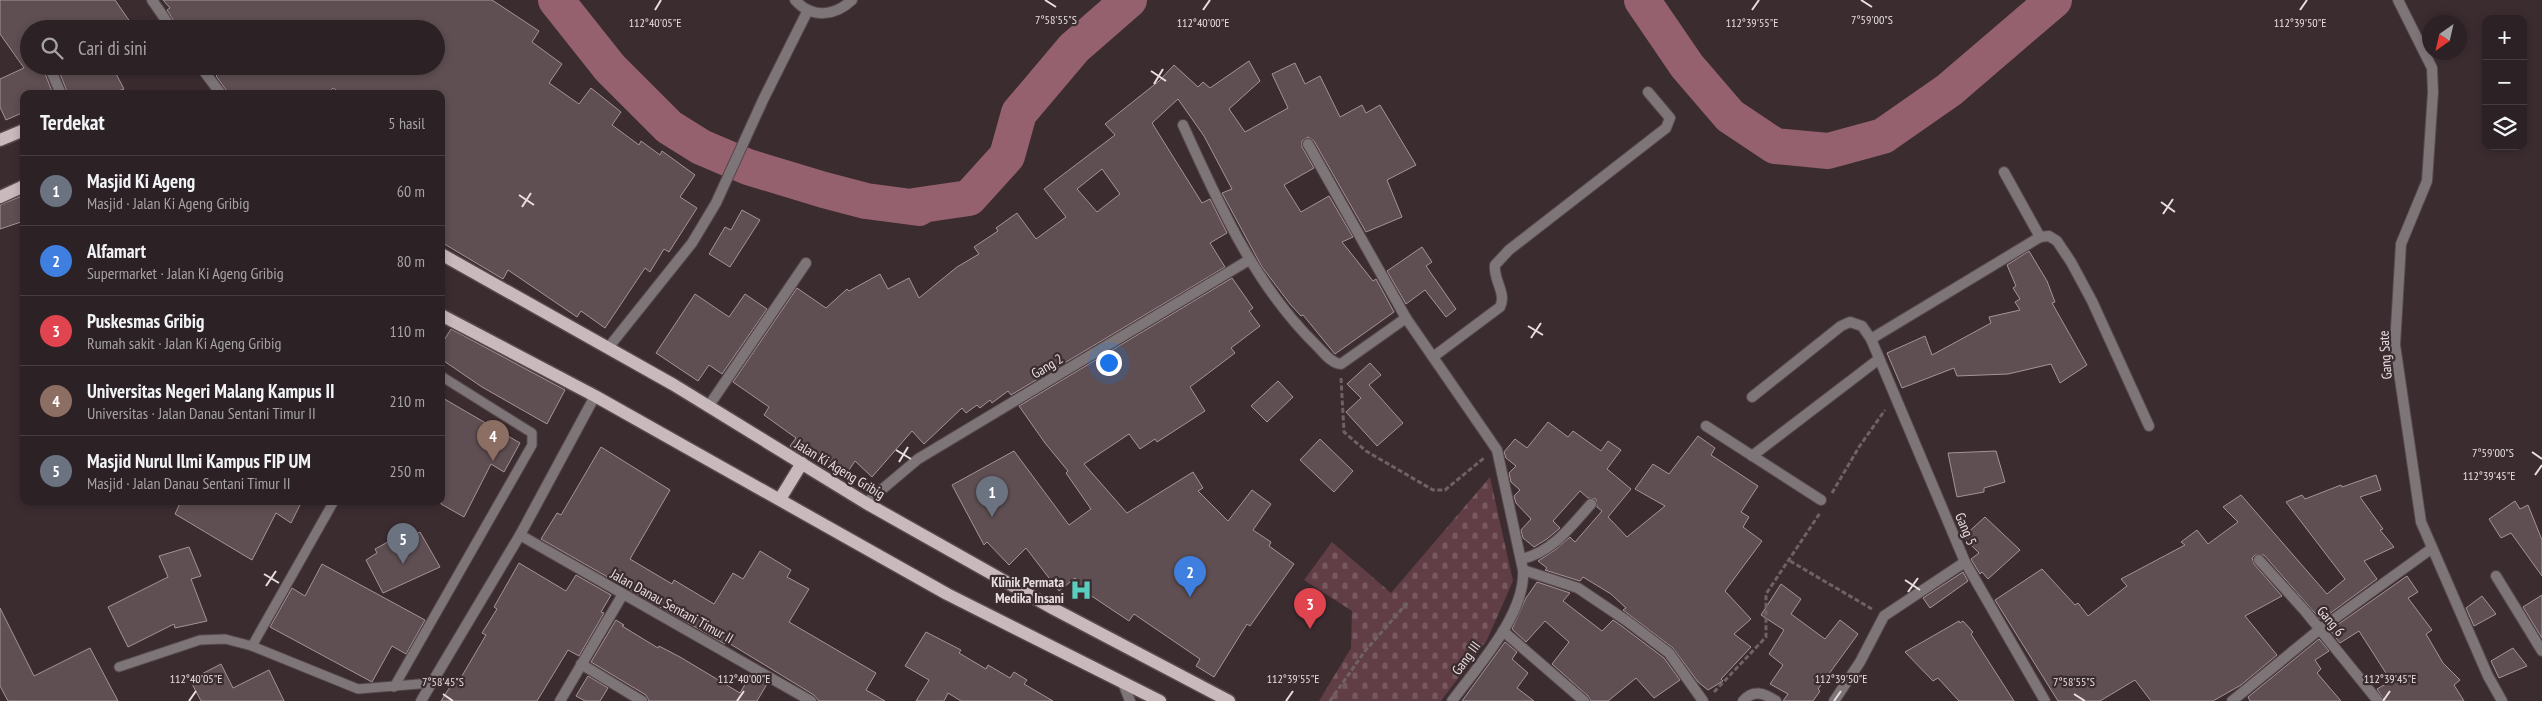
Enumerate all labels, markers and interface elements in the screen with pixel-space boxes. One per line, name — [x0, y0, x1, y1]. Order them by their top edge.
text: 7°58'55"S — [1035, 12, 1077, 27]
text: 7°59'00"S — [1851, 12, 1893, 27]
text: 112°40'05"E — [629, 15, 681, 30]
text: 112°40'00"E — [1177, 15, 1229, 30]
text: 112°39'55"E — [1726, 15, 1778, 30]
text: 112°39'50"E — [2274, 15, 2326, 30]
north arrow — [2422, 15, 2467, 60]
map controls — [2482, 15, 2527, 150]
button: + — [2482, 15, 2527, 60]
search box — [20, 20, 445, 75]
icon: search — [38, 34, 66, 62]
text: Cari di sini — [78, 36, 147, 60]
button: − — [2482, 60, 2527, 105]
button: layers — [2482, 105, 2527, 150]
text: Terdekat — [40, 109, 105, 136]
text: 5 hasil — [388, 113, 425, 133]
text: Masjid Ki Ageng — [87, 169, 195, 193]
text: 1 — [52, 181, 60, 201]
text: 60 m — [397, 181, 425, 201]
text: Masjid · Jalan Ki Ageng Gribig — [87, 193, 249, 213]
text: Alfamart — [87, 239, 146, 263]
text: 2 — [52, 251, 60, 271]
text: 80 m — [397, 251, 425, 271]
text: Supermarket · Jalan Ki Ageng Gribig — [87, 263, 284, 283]
text: Puskesmas Gribig — [87, 309, 204, 333]
text: 3 — [52, 321, 60, 341]
text: 110 m — [390, 321, 425, 341]
street label: Gang Sate — [2374, 330, 2396, 380]
text: Rumah sakit · Jalan Ki Ageng Gribig — [87, 333, 281, 353]
street label: Gang 2 — [1028, 350, 1066, 382]
your location — [1096, 350, 1122, 376]
text: Universitas Negeri Malang Kampus II — [87, 379, 335, 403]
text: 4 — [52, 391, 60, 411]
text: 210 m — [390, 391, 425, 411]
text: Universitas · Jalan Danau Sentani Timur II — [87, 403, 316, 423]
pin: 4 — [477, 420, 509, 461]
street label: Jalan Ki Ageng Gribig — [791, 435, 888, 503]
text: 7°59'00"S — [2472, 445, 2514, 460]
text: Masjid Nurul Ilmi Kampus FIP UM — [87, 449, 311, 473]
text: 5 — [52, 461, 60, 481]
text: 250 m — [390, 461, 425, 481]
text: 112°39'45"E — [2463, 468, 2515, 483]
text: Masjid · Jalan Danau Sentani Timur II — [87, 473, 290, 493]
pin: 1 — [976, 476, 1008, 517]
street label: Gang 5 — [1951, 510, 1981, 548]
pin: 5 — [387, 523, 419, 564]
pin: 2 — [1174, 556, 1206, 597]
street label: Jalan Danau Sentani Timur II — [607, 564, 737, 647]
place label: Klinik Permata Medika Insani — [991, 573, 1064, 607]
hospital icon: Klinik Permata Medika Insani — [1068, 577, 1094, 603]
pin: 3 — [1294, 588, 1326, 629]
street label: Gang 6 — [2313, 602, 2349, 640]
street label: Gang III — [1448, 638, 1484, 678]
text: 112°40'05"E — [170, 671, 222, 686]
text: 112°40'00"E — [718, 671, 770, 686]
text: 112°39'55"E — [1267, 671, 1319, 686]
text: 112°39'50"E — [1815, 671, 1867, 686]
text: 112°39'45"E — [2364, 671, 2416, 686]
text: 7°58'45"S — [422, 674, 464, 689]
text: 7°58'55"S — [2053, 674, 2095, 689]

